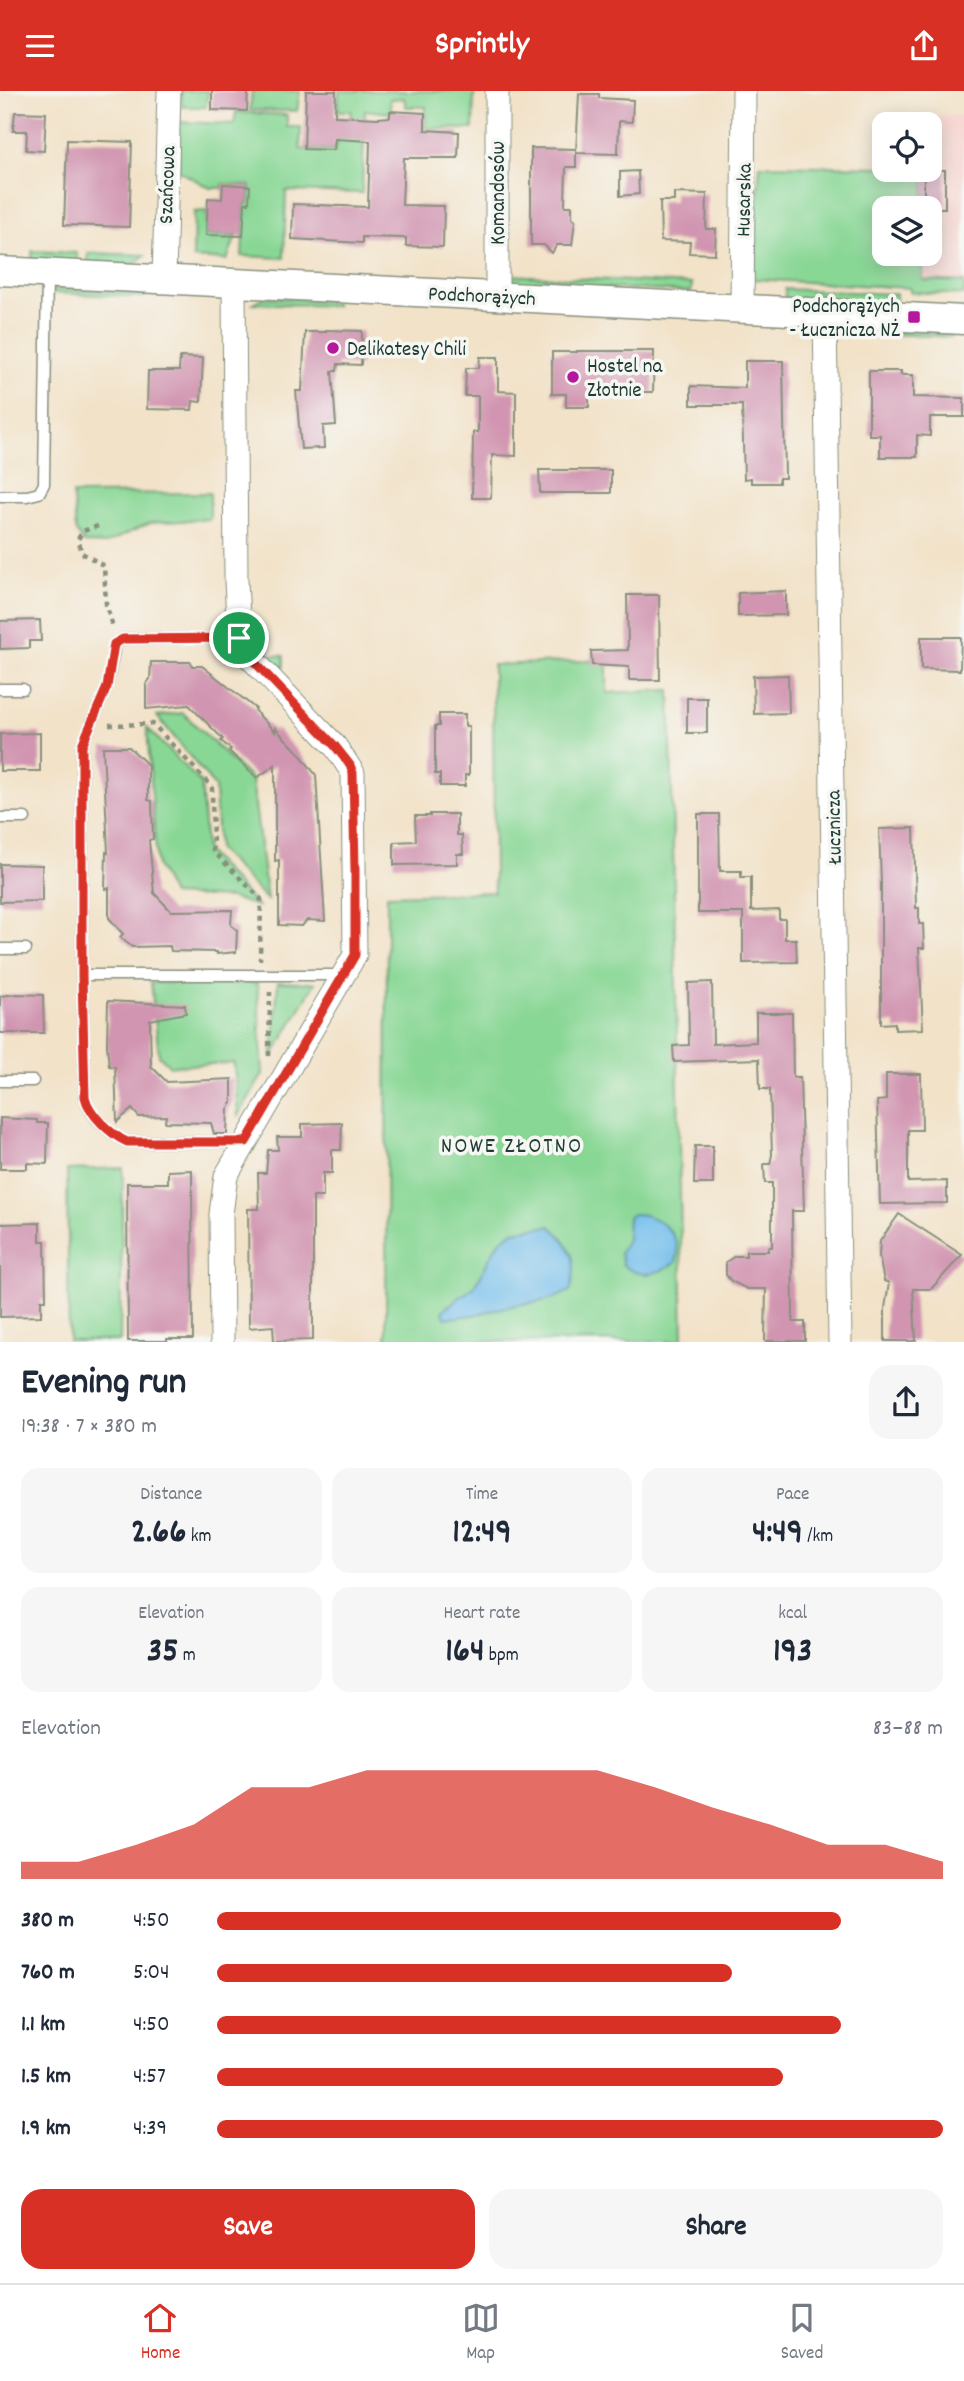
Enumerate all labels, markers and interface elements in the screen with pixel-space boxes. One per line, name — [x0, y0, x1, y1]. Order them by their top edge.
text: Sprintly — [435, 23, 529, 69]
icon: menu — [21, 27, 59, 65]
icon: share — [905, 27, 943, 65]
map controls — [872, 112, 942, 266]
button: locate — [872, 112, 942, 182]
street label: Komandosów — [485, 141, 515, 245]
street label: Szańcowa — [153, 144, 185, 225]
street label: Husarska — [730, 162, 762, 237]
button: layers — [872, 196, 942, 266]
street label: Podchorążych — [427, 280, 536, 316]
place label: Podchorążych - Łucznicza NŻ — [789, 293, 901, 347]
marker: Podchorążych - Łucznicza NŻ — [906, 309, 922, 325]
place label: Delikatesy Chili — [347, 336, 466, 366]
marker: Delikatesy Chili — [325, 340, 341, 356]
place label: Hostel na Złotnie — [587, 353, 663, 407]
marker: Hostel na Złotnie — [565, 369, 581, 385]
pin — [209, 608, 269, 668]
icon: arrive — [220, 619, 258, 657]
street label: Łucznicza — [820, 788, 852, 865]
district label: NOWE ZŁOTNO — [441, 1131, 583, 1164]
text: Evening run — [21, 1357, 186, 1412]
button: share — [869, 1365, 943, 1439]
text: 19:38 · 7 × 380 m — [21, 1411, 157, 1444]
text: Distance — [140, 1482, 202, 1509]
text: Time — [466, 1482, 498, 1509]
text: Pace — [776, 1482, 809, 1509]
text: 2.66 — [131, 1509, 186, 1559]
text: 12:49 — [452, 1509, 512, 1559]
text: 4:49 — [752, 1509, 803, 1559]
text: km — [186, 1524, 212, 1551]
text: /km — [803, 1524, 833, 1551]
text: Elevation — [138, 1601, 204, 1628]
text: Heart rate — [444, 1601, 520, 1628]
text: kcal — [778, 1601, 807, 1628]
text: 35 — [147, 1628, 179, 1678]
text: 164 — [445, 1628, 484, 1678]
text: 193 — [773, 1628, 812, 1678]
text: m — [179, 1643, 196, 1670]
text: bpm — [484, 1643, 519, 1670]
text: Elevation — [21, 1713, 101, 1746]
text: 83–88 m — [873, 1713, 943, 1746]
text: 380 m — [21, 1905, 74, 1938]
text: 4:50 — [133, 1905, 170, 1938]
text: 760 m — [21, 1957, 75, 1990]
text: 5:04 — [133, 1957, 170, 1990]
text: 1.1 km — [21, 2009, 65, 2042]
text: 4:50 — [133, 2009, 170, 2042]
text: 1.5 km — [21, 2061, 71, 2094]
text: 4:57 — [133, 2061, 166, 2094]
text: 1.9 km — [21, 2113, 71, 2146]
text: 4:39 — [133, 2113, 167, 2146]
button: Save — [21, 2189, 475, 2269]
button: Share — [489, 2189, 943, 2269]
tab: Home — [141, 2299, 180, 2368]
tab: Map — [462, 2299, 500, 2368]
tab: Saved — [781, 2299, 823, 2368]

